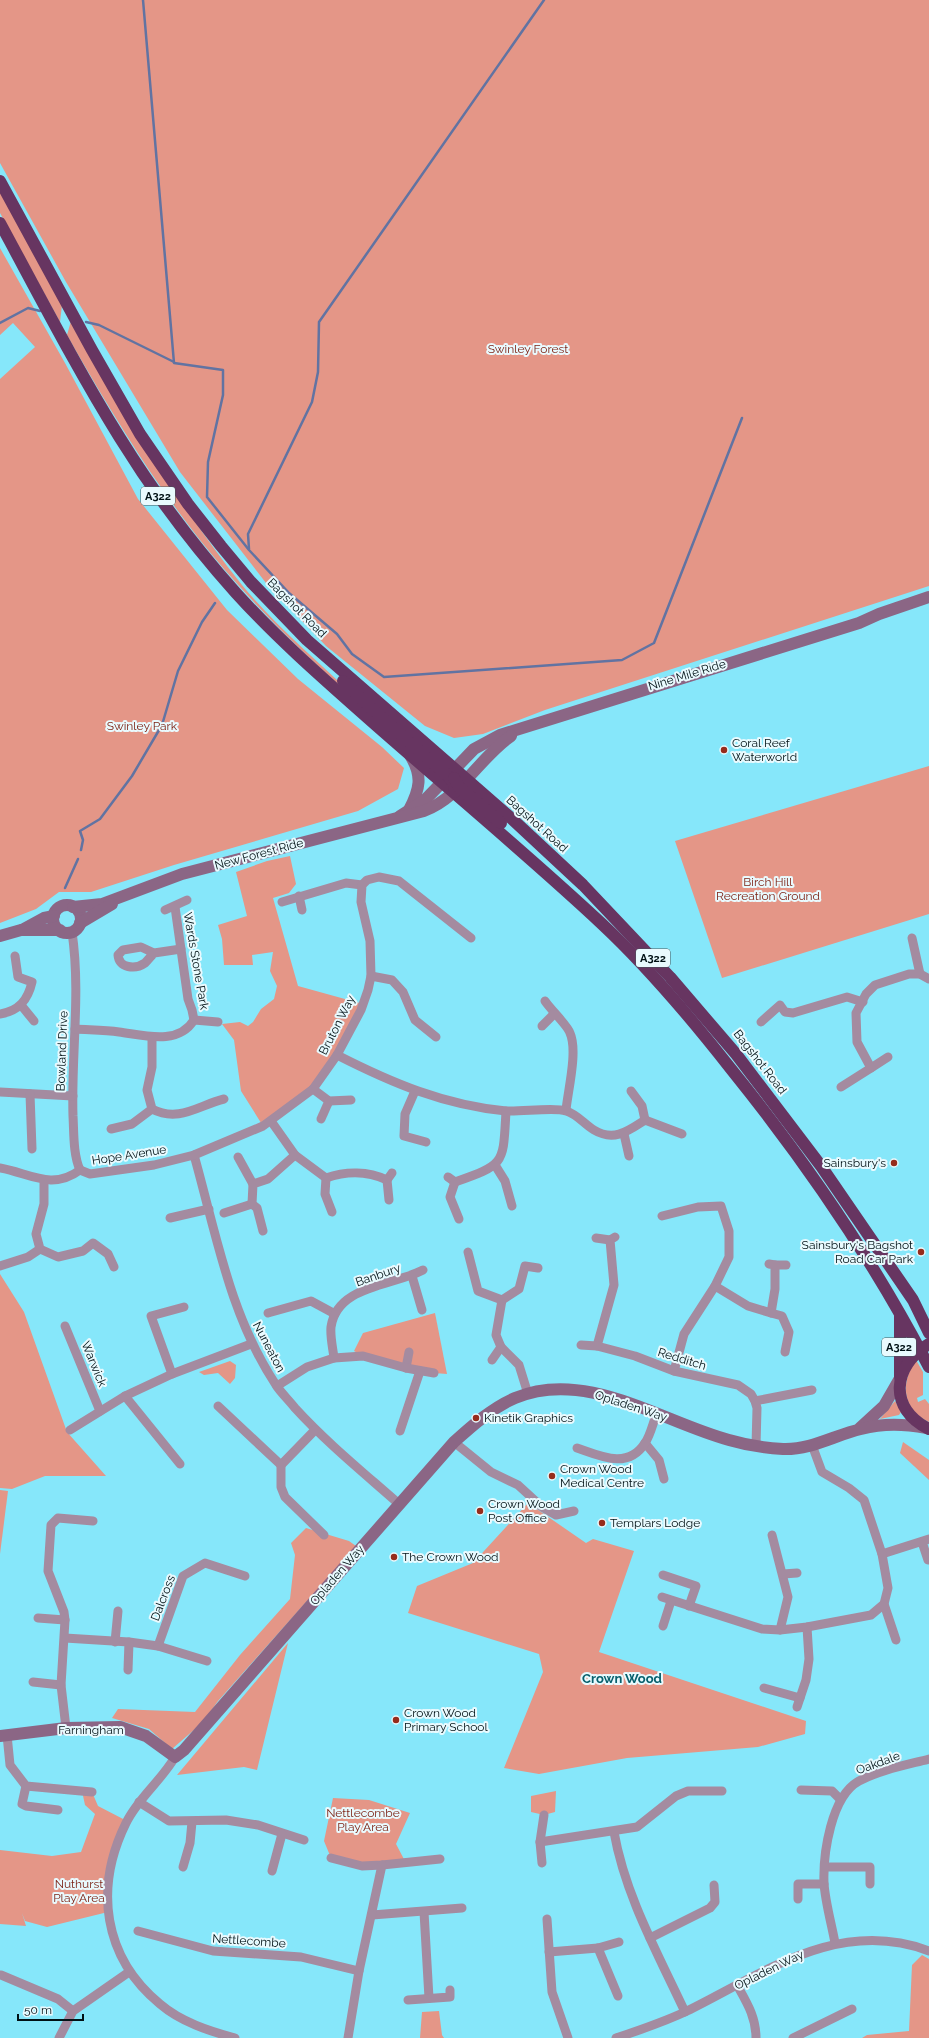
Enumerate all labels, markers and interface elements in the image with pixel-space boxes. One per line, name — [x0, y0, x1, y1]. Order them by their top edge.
park label: Swinley Forest — [488, 342, 568, 356]
road number: A322 — [141, 487, 175, 505]
street label: Bagshot Road — [265, 576, 329, 640]
street label: Nine Mile Ride — [647, 657, 727, 693]
park label: Swinley Park — [107, 719, 178, 733]
place label: Coral Reef Waterworld — [732, 736, 797, 764]
marker: Coral Reef Waterworld — [719, 745, 729, 755]
street label: Bagshot Road — [503, 793, 571, 855]
street label: New Forest Ride — [213, 835, 305, 873]
park label: Birch Hill Recreation Ground — [716, 875, 820, 903]
street label: Wards Stone Park — [181, 911, 212, 1011]
road number: A322 — [636, 949, 670, 967]
street label: Bruton Way — [316, 993, 358, 1057]
street label: Bowland Drive — [54, 1010, 70, 1092]
street label: Bagshot Road — [731, 1027, 789, 1097]
street label: Hope Avenue — [91, 1142, 167, 1168]
place label: Sainsbury's — [823, 1156, 886, 1170]
marker: Sainsbury's — [889, 1158, 899, 1168]
place label: Sainsbury's Bagshot Road Car Park — [802, 1238, 914, 1266]
marker: Sainsbury's Bagshot Road Car Park — [916, 1247, 926, 1257]
street label: Banbury — [354, 1261, 403, 1289]
street label: Nuneaton — [250, 1319, 288, 1375]
road number: A322 — [882, 1338, 916, 1356]
street label: Warwick — [79, 1339, 110, 1389]
street label: Redditch — [656, 1345, 708, 1373]
street label: Opladen Way — [593, 1388, 669, 1424]
place label: Kinetik Graphics — [484, 1411, 573, 1425]
marker: Kinetik Graphics — [471, 1413, 481, 1423]
place label: Crown Wood Medical Centre — [560, 1462, 644, 1490]
marker: Crown Wood Medical Centre — [547, 1471, 557, 1481]
place label: Crown Wood Post Office — [488, 1497, 560, 1525]
marker: Crown Wood Post Office — [475, 1506, 485, 1516]
place label: Templars Lodge — [610, 1516, 700, 1530]
marker: Templars Lodge — [597, 1518, 607, 1528]
street label: Opladen Way — [307, 1542, 367, 1608]
place label: The Crown Wood — [402, 1550, 498, 1564]
marker: The Crown Wood — [389, 1552, 399, 1562]
street label: Dalcross — [148, 1573, 178, 1623]
district label: Crown Wood — [582, 1671, 662, 1686]
place label: Crown Wood Primary School — [404, 1706, 488, 1734]
marker: Crown Wood Primary School — [391, 1715, 401, 1725]
street label: Farningham — [58, 1723, 124, 1737]
street label: Oakdale — [854, 1749, 902, 1777]
park label: Nettlecombe Play Area — [326, 1806, 400, 1834]
park label: Nuthurst Play Area — [53, 1877, 105, 1905]
street label: Nettlecombe — [212, 1931, 286, 1951]
street label: Opladen Way — [732, 1947, 806, 1993]
scale bar — [18, 1996, 83, 2022]
text: 50 m — [24, 2003, 52, 2017]

